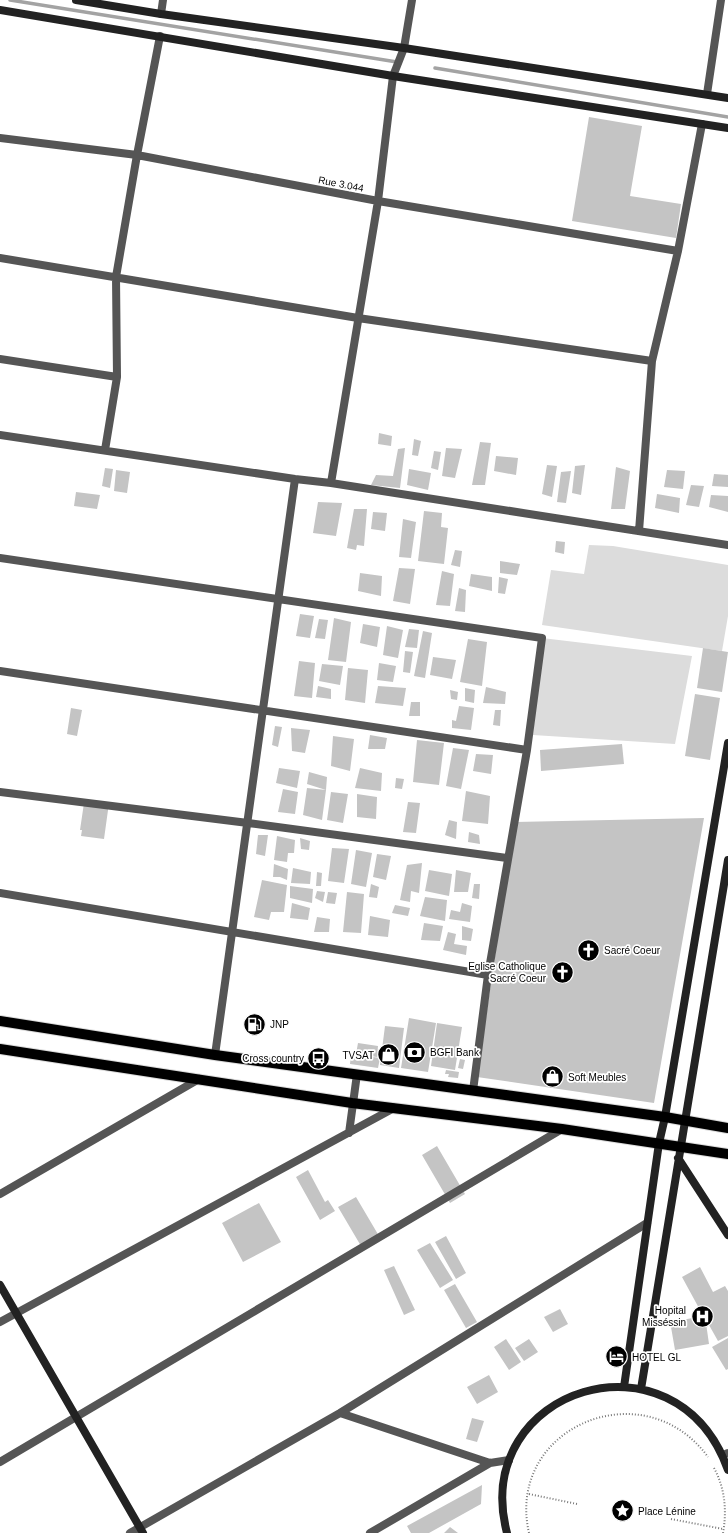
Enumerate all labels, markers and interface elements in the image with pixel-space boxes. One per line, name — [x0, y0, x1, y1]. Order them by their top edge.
street label: Rue 3.044 — [317, 174, 365, 194]
church icon: Sacré Coeur — [575, 937, 601, 963]
place label: Sacré Coeur — [604, 945, 661, 956]
church icon: Eglise Catholique Sacré Coeur — [549, 959, 575, 985]
place label: Eglise Catholique Sacré Coeur — [468, 961, 547, 984]
fuel station icon: JNP — [241, 1011, 267, 1037]
place label: JNP — [270, 1019, 289, 1030]
bank icon: BGFI Bank — [401, 1039, 427, 1065]
shop icon: TVSAT — [376, 1042, 402, 1068]
bus stop icon: Cross country — [306, 1045, 332, 1071]
place label: BGFI Bank — [430, 1047, 480, 1058]
place label: TVSAT — [343, 1050, 374, 1061]
place label: Cross country — [242, 1053, 304, 1064]
shop icon: Soft Meubles — [540, 1064, 566, 1090]
place label: Soft Meubles — [568, 1072, 626, 1083]
hospital icon: Hopital Misséssin — [689, 1303, 715, 1329]
place label: Hopital Misséssin — [642, 1305, 686, 1328]
hotel icon: HOTEL GL — [603, 1344, 629, 1370]
place label: HOTEL GL — [632, 1352, 682, 1363]
place icon: Place Lénine — [610, 1498, 636, 1524]
place label: Place Lénine — [638, 1506, 696, 1517]

